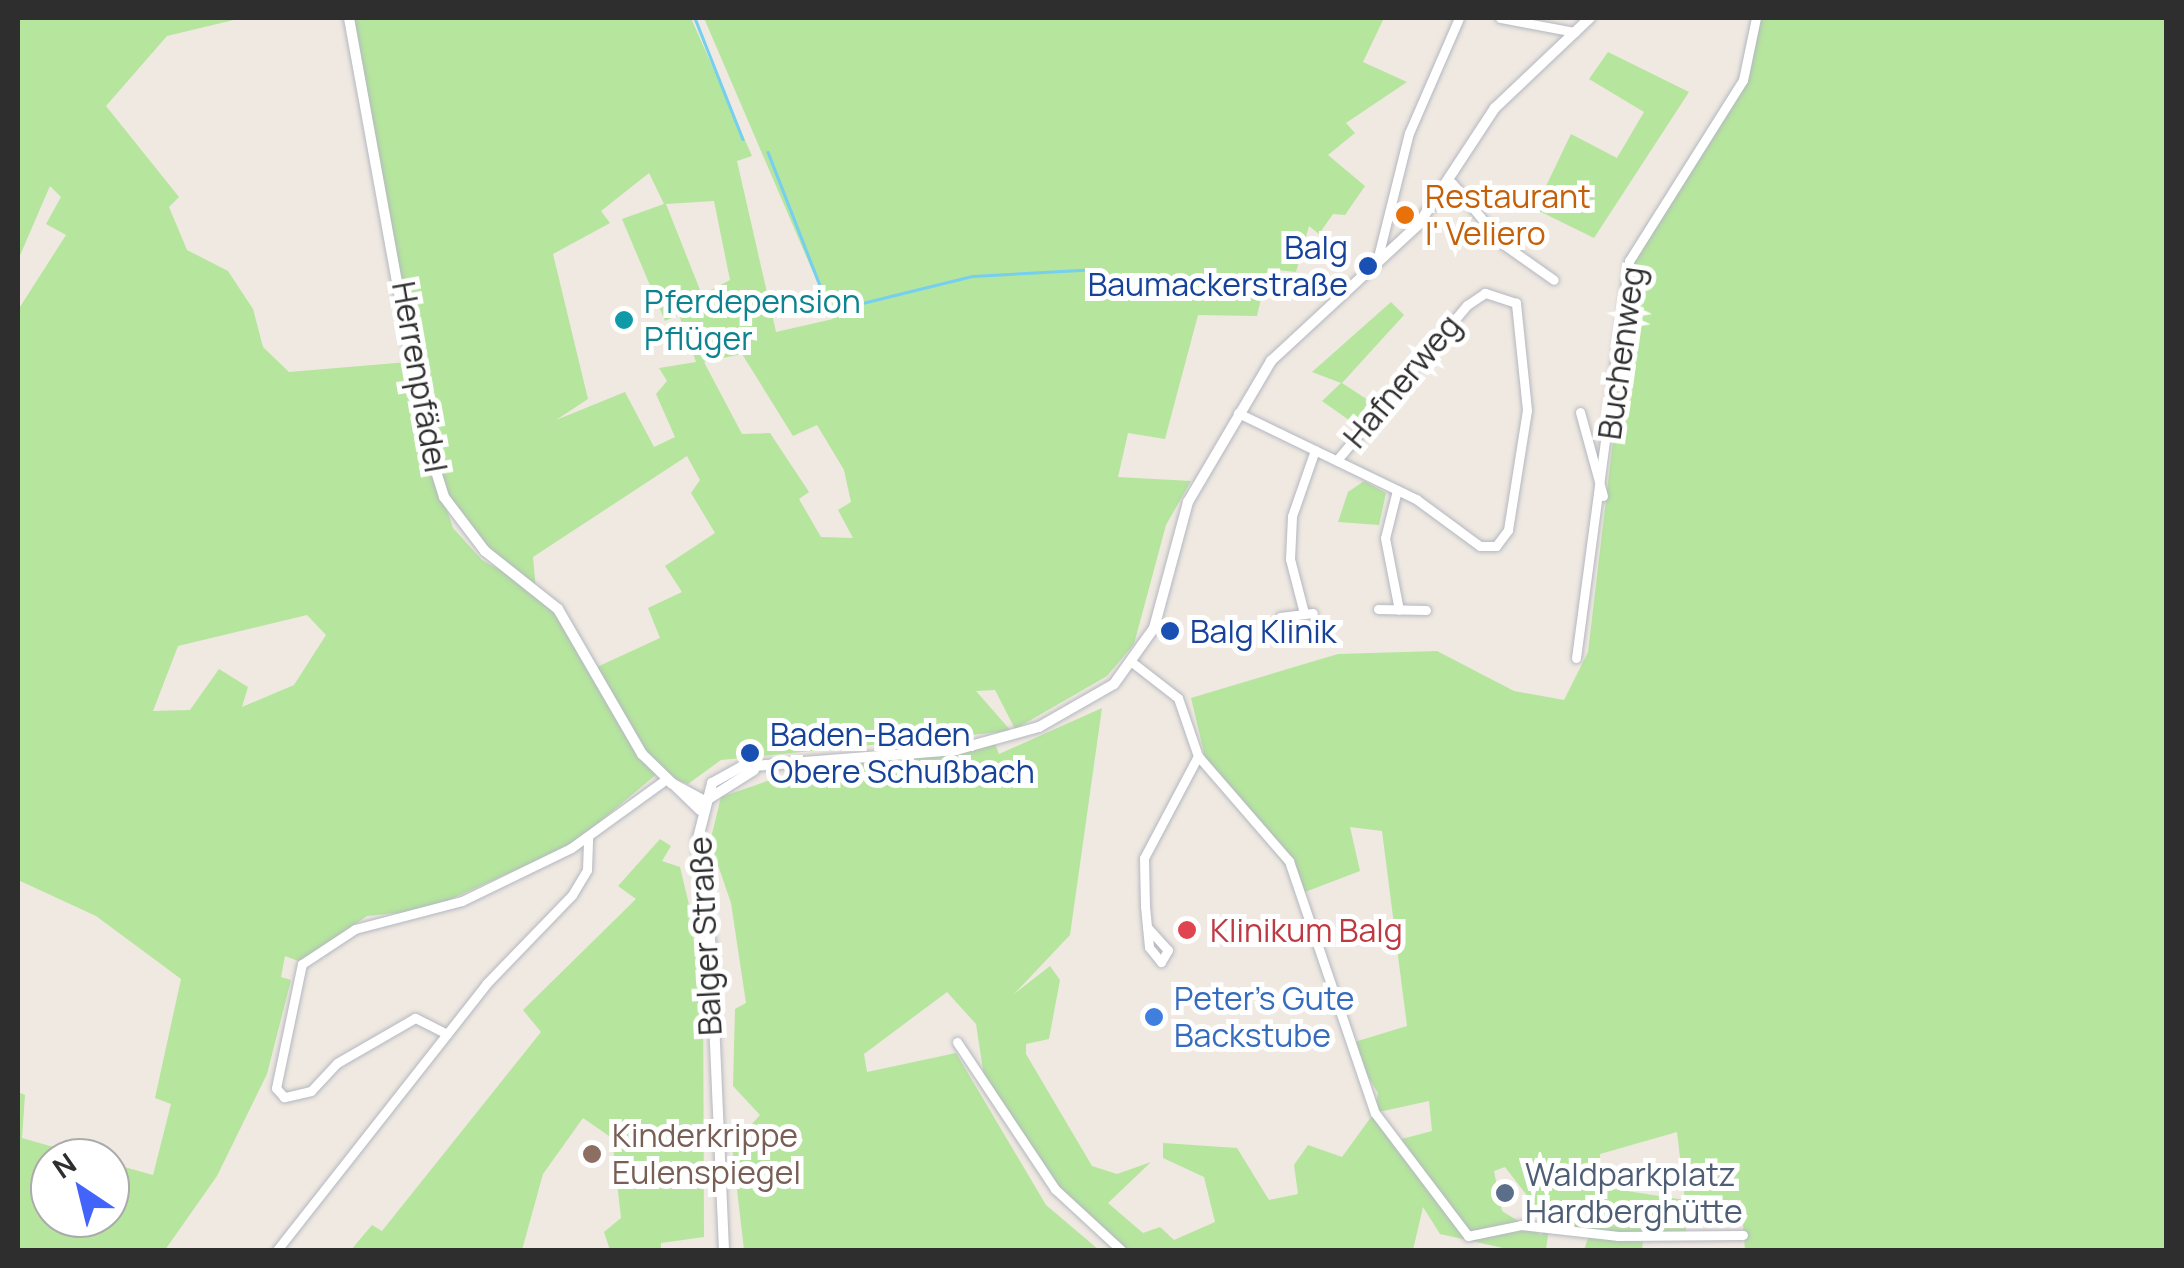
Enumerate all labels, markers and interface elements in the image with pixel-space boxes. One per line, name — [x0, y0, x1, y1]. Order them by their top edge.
place label: Restaurant I' Veliero — [1425, 178, 1591, 253]
marker: Restaurant I' Veliero — [1394, 204, 1416, 226]
place label: Balg Baumackerstraße — [1088, 229, 1348, 304]
marker: Balg Baumackerstraße — [1357, 255, 1379, 277]
street label: Buchenweg — [1590, 264, 1652, 442]
street label: Herrenpfädel — [384, 278, 456, 476]
place label: Pferdepension Pflüger — [644, 283, 861, 358]
street label: Hafnerweg — [1335, 307, 1469, 455]
marker: Pferdepension Pflüger — [613, 309, 635, 331]
place label: Balg Klinik — [1190, 612, 1336, 650]
marker: Balg Klinik — [1159, 620, 1181, 642]
place label: Baden-Baden Obere Schußbach — [770, 716, 1035, 791]
marker: Baden-Baden Obere Schußbach — [739, 742, 761, 764]
street label: Balger Straße — [681, 835, 729, 1037]
place label: Klinikum Balg — [1210, 911, 1403, 949]
marker: Klinikum Balg — [1174, 917, 1200, 943]
place label: Peter's Gute Backstube — [1174, 980, 1354, 1055]
marker: Peter's Gute Backstube — [1143, 1006, 1165, 1028]
place label: Kinderkrippe Eulenspiegel — [612, 1117, 801, 1192]
north arrow — [30, 1138, 130, 1238]
marker: Kinderkrippe Eulenspiegel — [581, 1143, 603, 1165]
text: N — [45, 1144, 83, 1186]
place label: Waldparkplatz Hardberghütte — [1525, 1156, 1743, 1231]
marker: Waldparkplatz Hardberghütte — [1494, 1182, 1516, 1204]

